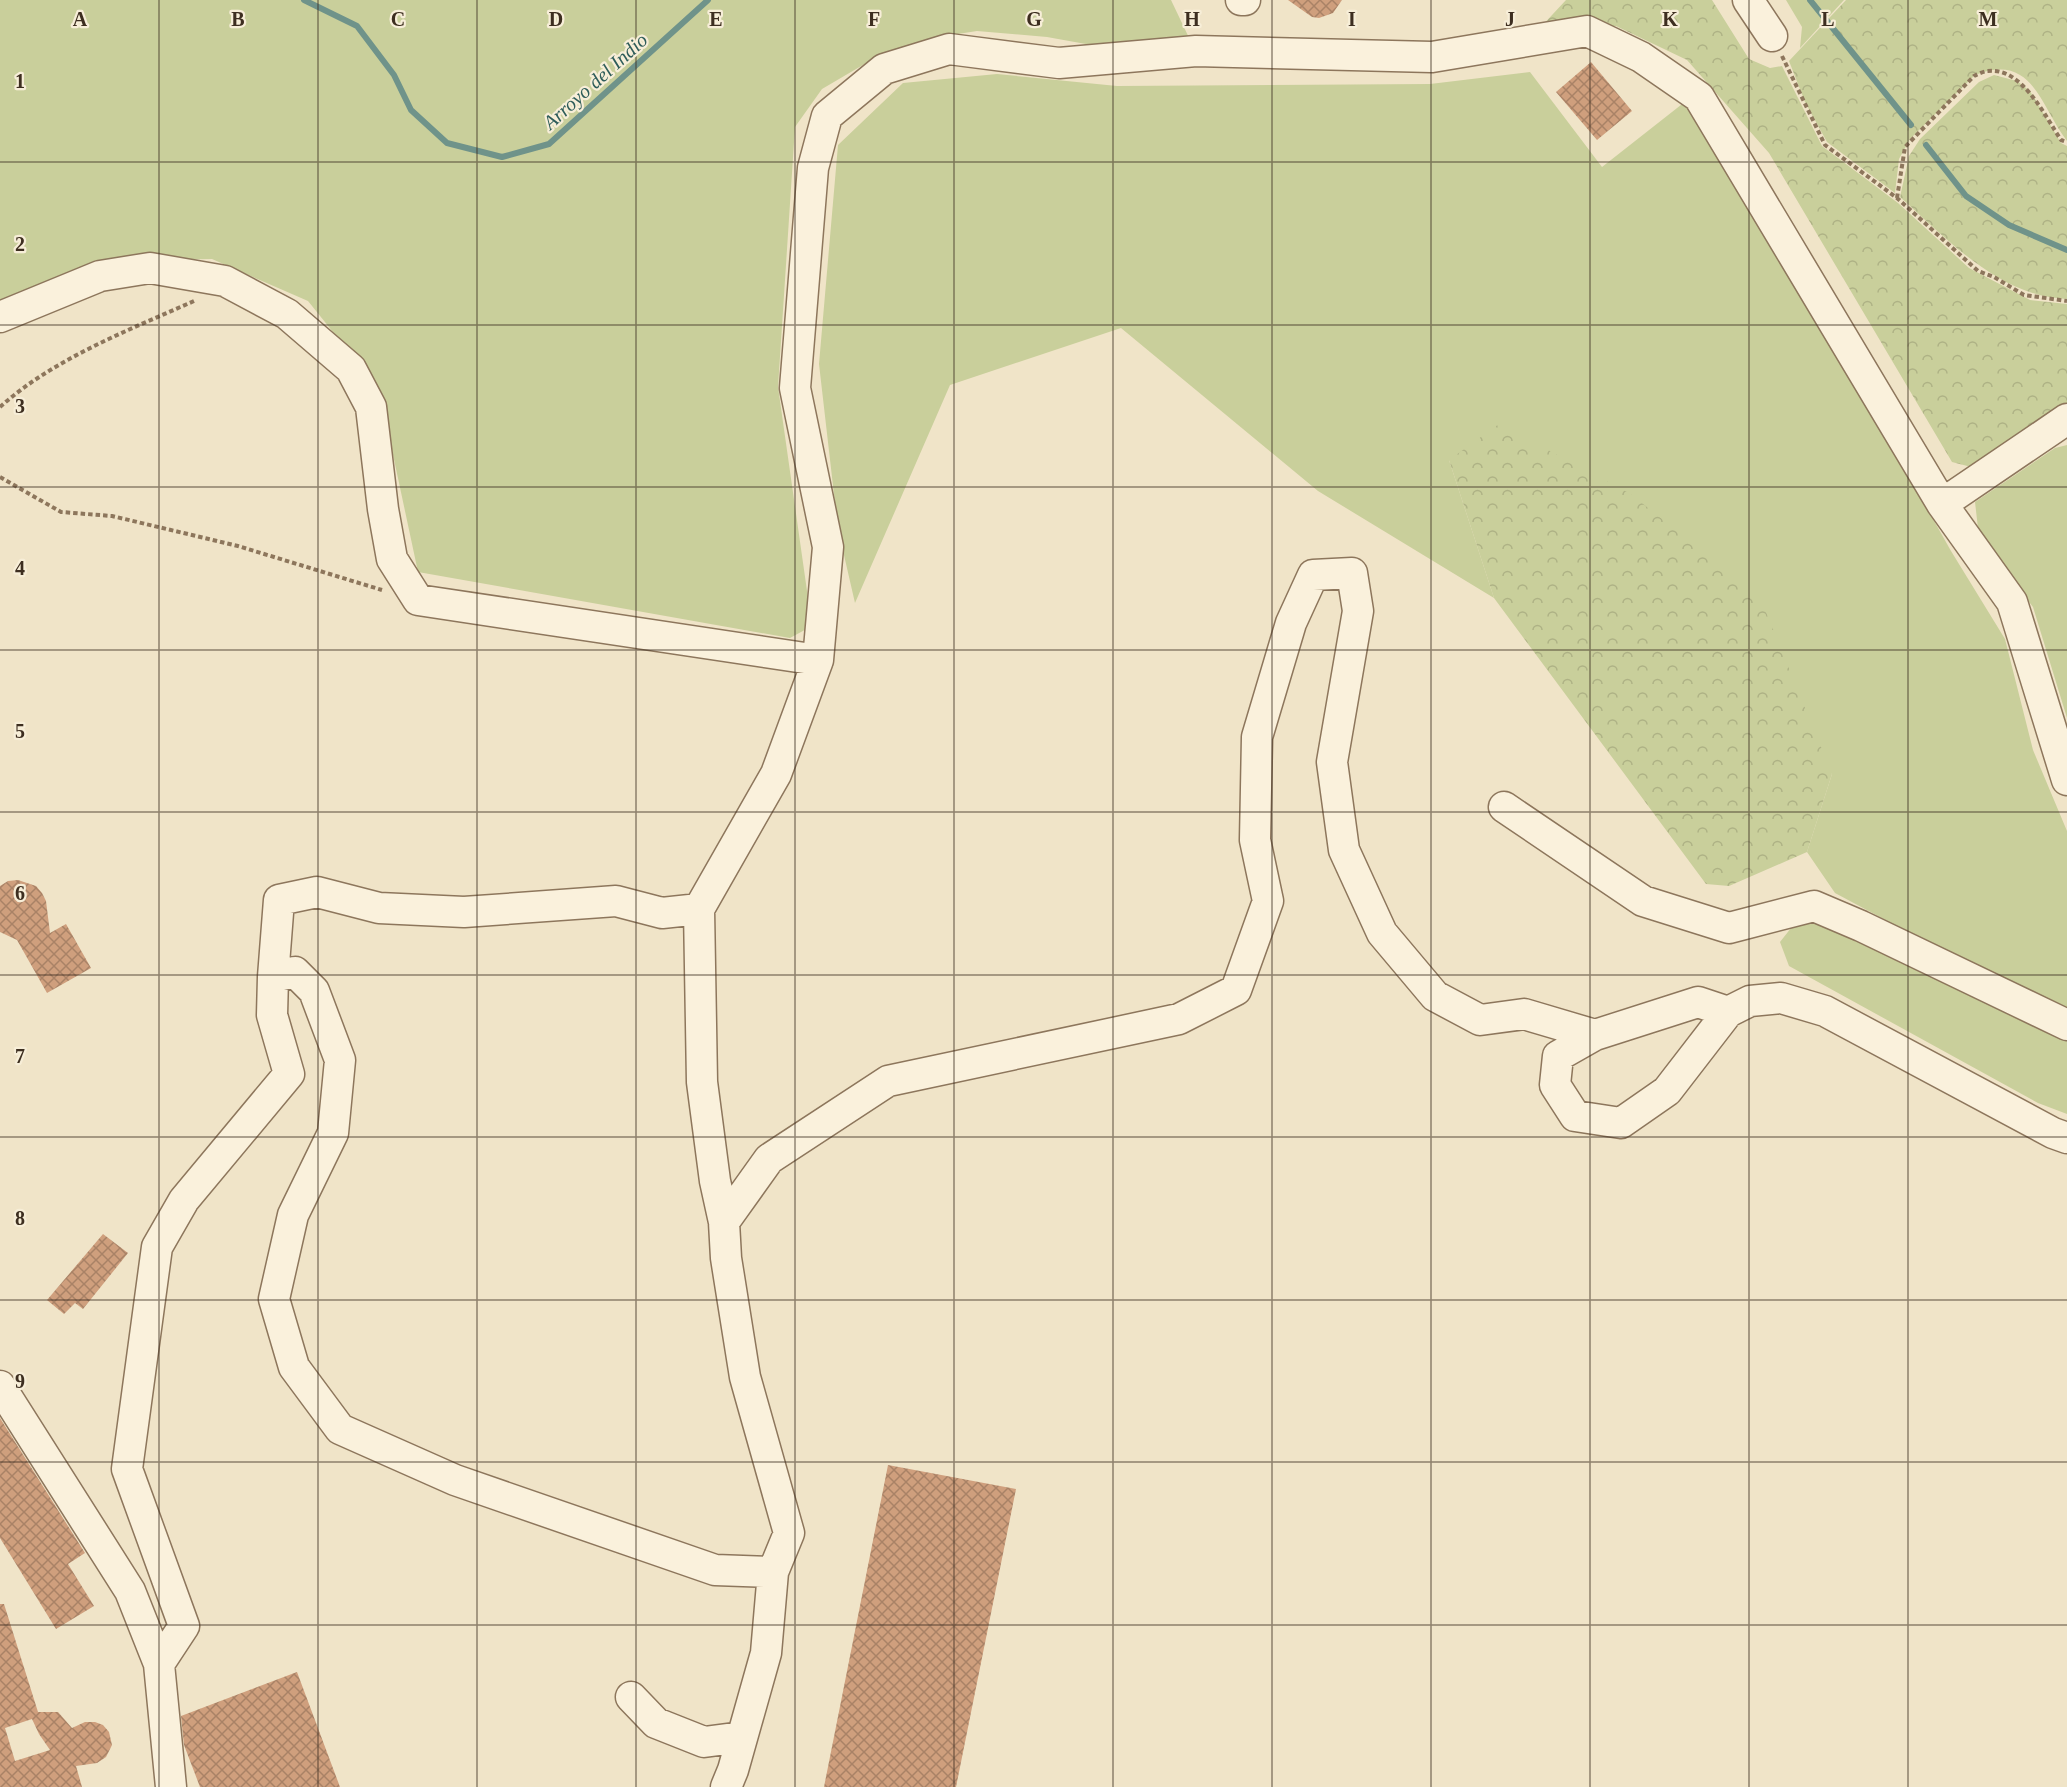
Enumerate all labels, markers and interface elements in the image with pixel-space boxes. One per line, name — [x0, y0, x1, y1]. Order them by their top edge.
text: A — [73, 8, 88, 30]
text: B — [231, 8, 245, 30]
text: C — [391, 8, 405, 30]
text: D — [549, 8, 563, 30]
text: E — [709, 8, 723, 30]
text: F — [868, 8, 880, 30]
text: G — [1026, 8, 1042, 30]
text: H — [1184, 8, 1200, 30]
text: I — [1348, 8, 1356, 30]
text: J — [1505, 8, 1515, 30]
text: K — [1662, 8, 1678, 30]
text: L — [1821, 8, 1835, 30]
text: M — [1979, 8, 1998, 30]
water label: Arroyo del Indio — [537, 28, 652, 136]
text: 1 — [15, 70, 25, 92]
text: 2 — [15, 233, 25, 255]
text: 3 — [15, 395, 25, 417]
text: 4 — [15, 557, 25, 579]
text: 5 — [15, 720, 25, 742]
text: 6 — [15, 882, 25, 904]
text: 7 — [15, 1045, 25, 1067]
text: 8 — [15, 1207, 25, 1229]
text: 9 — [15, 1370, 25, 1392]

